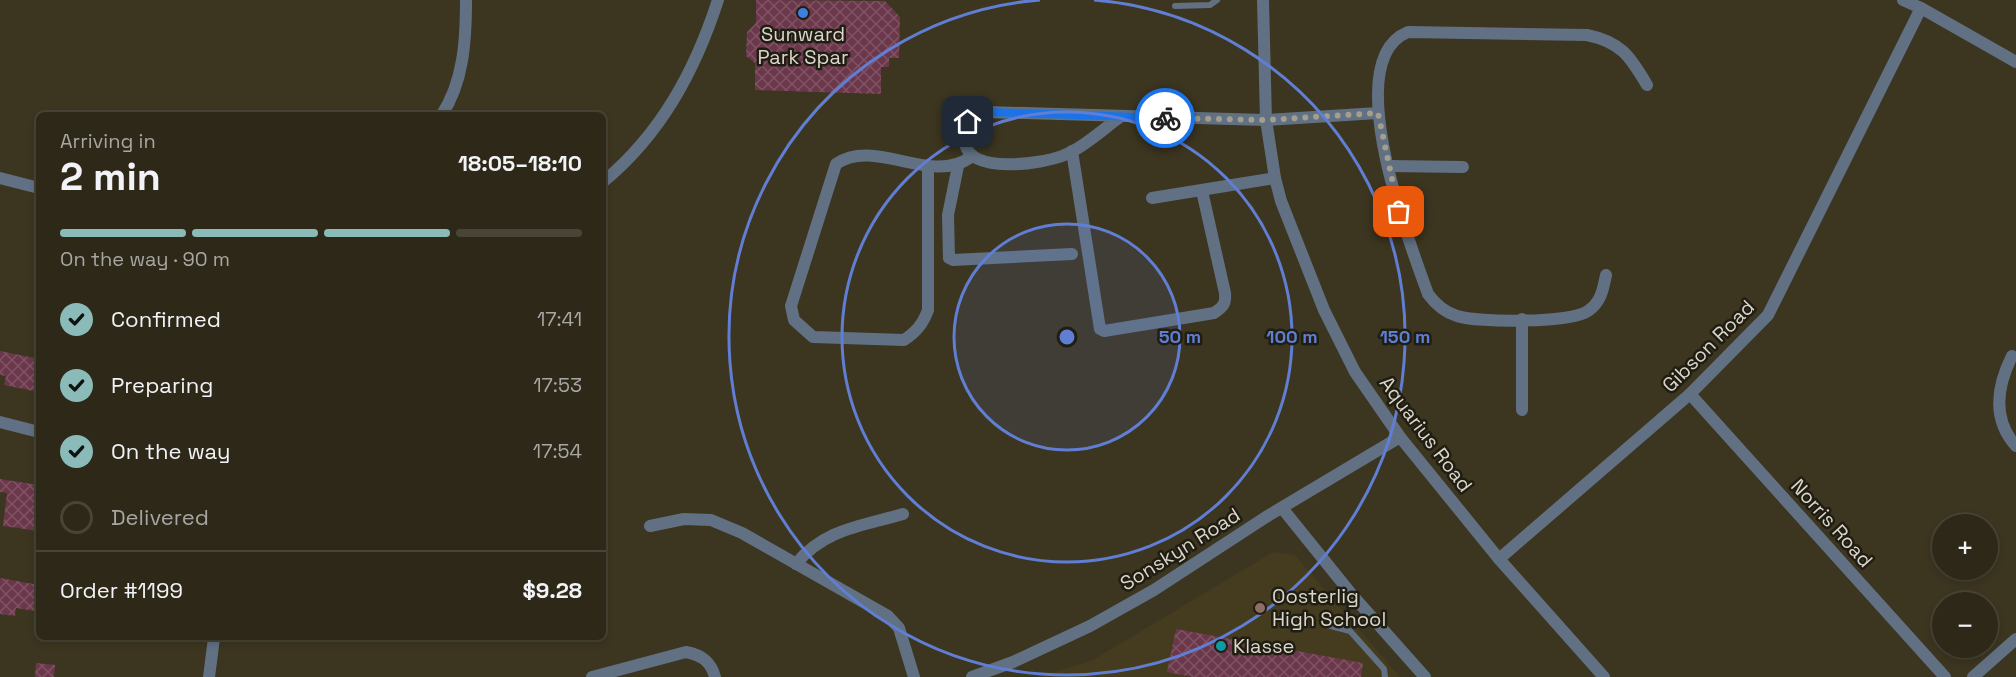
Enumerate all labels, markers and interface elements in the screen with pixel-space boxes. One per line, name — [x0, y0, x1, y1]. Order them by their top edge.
marker: Sunward Park Spar — [796, 6, 810, 20]
place label: Sunward Park Spar — [758, 21, 848, 70]
courier — [1135, 88, 1195, 148]
pin — [942, 96, 993, 147]
icon: bike — [1149, 102, 1182, 135]
icon: home — [951, 105, 984, 138]
text: Arriving in — [60, 128, 156, 154]
text: 18:05–18:10 — [458, 149, 582, 177]
text: 2 min — [60, 152, 161, 201]
pin — [1373, 186, 1424, 237]
icon: bag — [1382, 195, 1415, 228]
text: On the way · 90 m — [60, 246, 230, 272]
street label: Gibson Road — [1656, 294, 1760, 398]
icon: check — [60, 303, 93, 336]
text: Confirmed — [111, 305, 221, 333]
text: 17:41 — [537, 306, 582, 332]
text: 50 m — [1159, 325, 1201, 348]
text: 100 m — [1266, 325, 1318, 348]
text: 150 m — [1380, 325, 1430, 348]
centre of rings — [1057, 327, 1077, 347]
icon: check — [60, 369, 93, 402]
text: Preparing — [111, 371, 213, 399]
street label: Aquarius Road — [1374, 371, 1478, 497]
text: 17:53 — [533, 372, 582, 398]
icon: check — [60, 435, 93, 468]
text: On the way — [111, 437, 230, 465]
text: 17:54 — [533, 438, 582, 464]
street label: Norris Road — [1785, 473, 1879, 573]
street label: Sonskyn Road — [1115, 502, 1245, 596]
text: Delivered — [111, 503, 209, 531]
map controls — [1932, 514, 1998, 658]
button: + — [1932, 514, 1998, 580]
text: Order #1199 — [60, 576, 183, 604]
text: $9.28 — [522, 576, 582, 604]
place label: Oosterlig High School — [1272, 583, 1386, 632]
button: − — [1932, 592, 1998, 658]
marker: Oosterlig High School — [1253, 601, 1267, 615]
place label: Klasse — [1233, 633, 1294, 659]
marker: Klasse — [1214, 639, 1228, 653]

